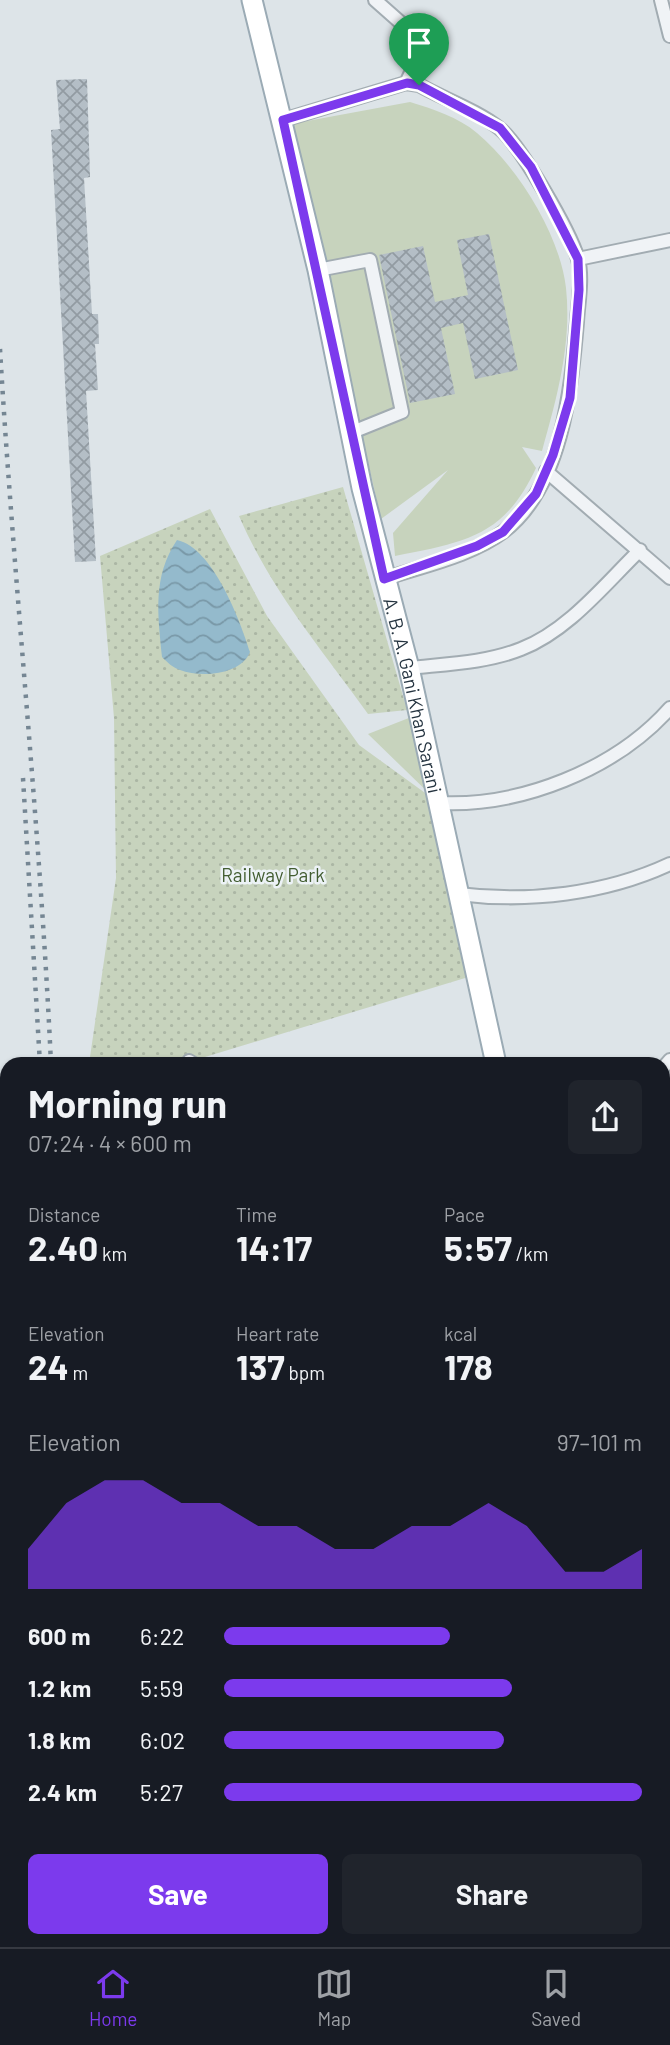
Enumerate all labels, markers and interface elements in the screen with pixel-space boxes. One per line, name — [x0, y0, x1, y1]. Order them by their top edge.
pin — [389, 13, 449, 85]
icon: arrive — [400, 24, 438, 62]
street label: A. B. A. Gani Khan Sarani — [380, 595, 448, 795]
park label: Railway Park — [221, 863, 325, 886]
text: Morning run — [28, 1080, 227, 1126]
button: share — [568, 1080, 642, 1154]
text: 07:24 · 4 × 600 m — [28, 1129, 192, 1157]
text: Distance — [28, 1203, 100, 1226]
text: Time — [236, 1203, 277, 1226]
text: Pace — [444, 1203, 485, 1226]
text: 2.40 — [28, 1226, 98, 1268]
text: 14:17 — [236, 1226, 312, 1268]
text: 5:57 — [444, 1226, 512, 1268]
text: km — [98, 1242, 127, 1265]
text: /km — [512, 1242, 548, 1265]
text: Elevation — [28, 1322, 105, 1345]
text: Heart rate — [236, 1322, 319, 1345]
text: kcal — [444, 1322, 477, 1345]
text: 24 — [28, 1345, 69, 1387]
text: 137 — [236, 1345, 285, 1387]
text: 178 — [444, 1345, 493, 1387]
text: m — [69, 1361, 88, 1384]
text: bpm — [285, 1361, 325, 1384]
text: Elevation — [28, 1428, 121, 1456]
text: 97–101 m — [557, 1428, 642, 1456]
text: 600 m — [28, 1622, 90, 1650]
text: 6:22 — [140, 1622, 184, 1650]
text: 1.2 km — [28, 1674, 91, 1702]
text: 5:59 — [140, 1674, 183, 1702]
text: 1.8 km — [28, 1726, 91, 1754]
text: 6:02 — [140, 1726, 185, 1754]
text: 2.4 km — [28, 1778, 97, 1806]
text: 5:27 — [140, 1778, 183, 1806]
button: Save — [28, 1854, 328, 1934]
button: Share — [342, 1854, 642, 1934]
tab: Home — [89, 1965, 137, 2030]
tab: Map — [315, 1965, 353, 2030]
tab: Saved — [531, 1965, 581, 2030]

